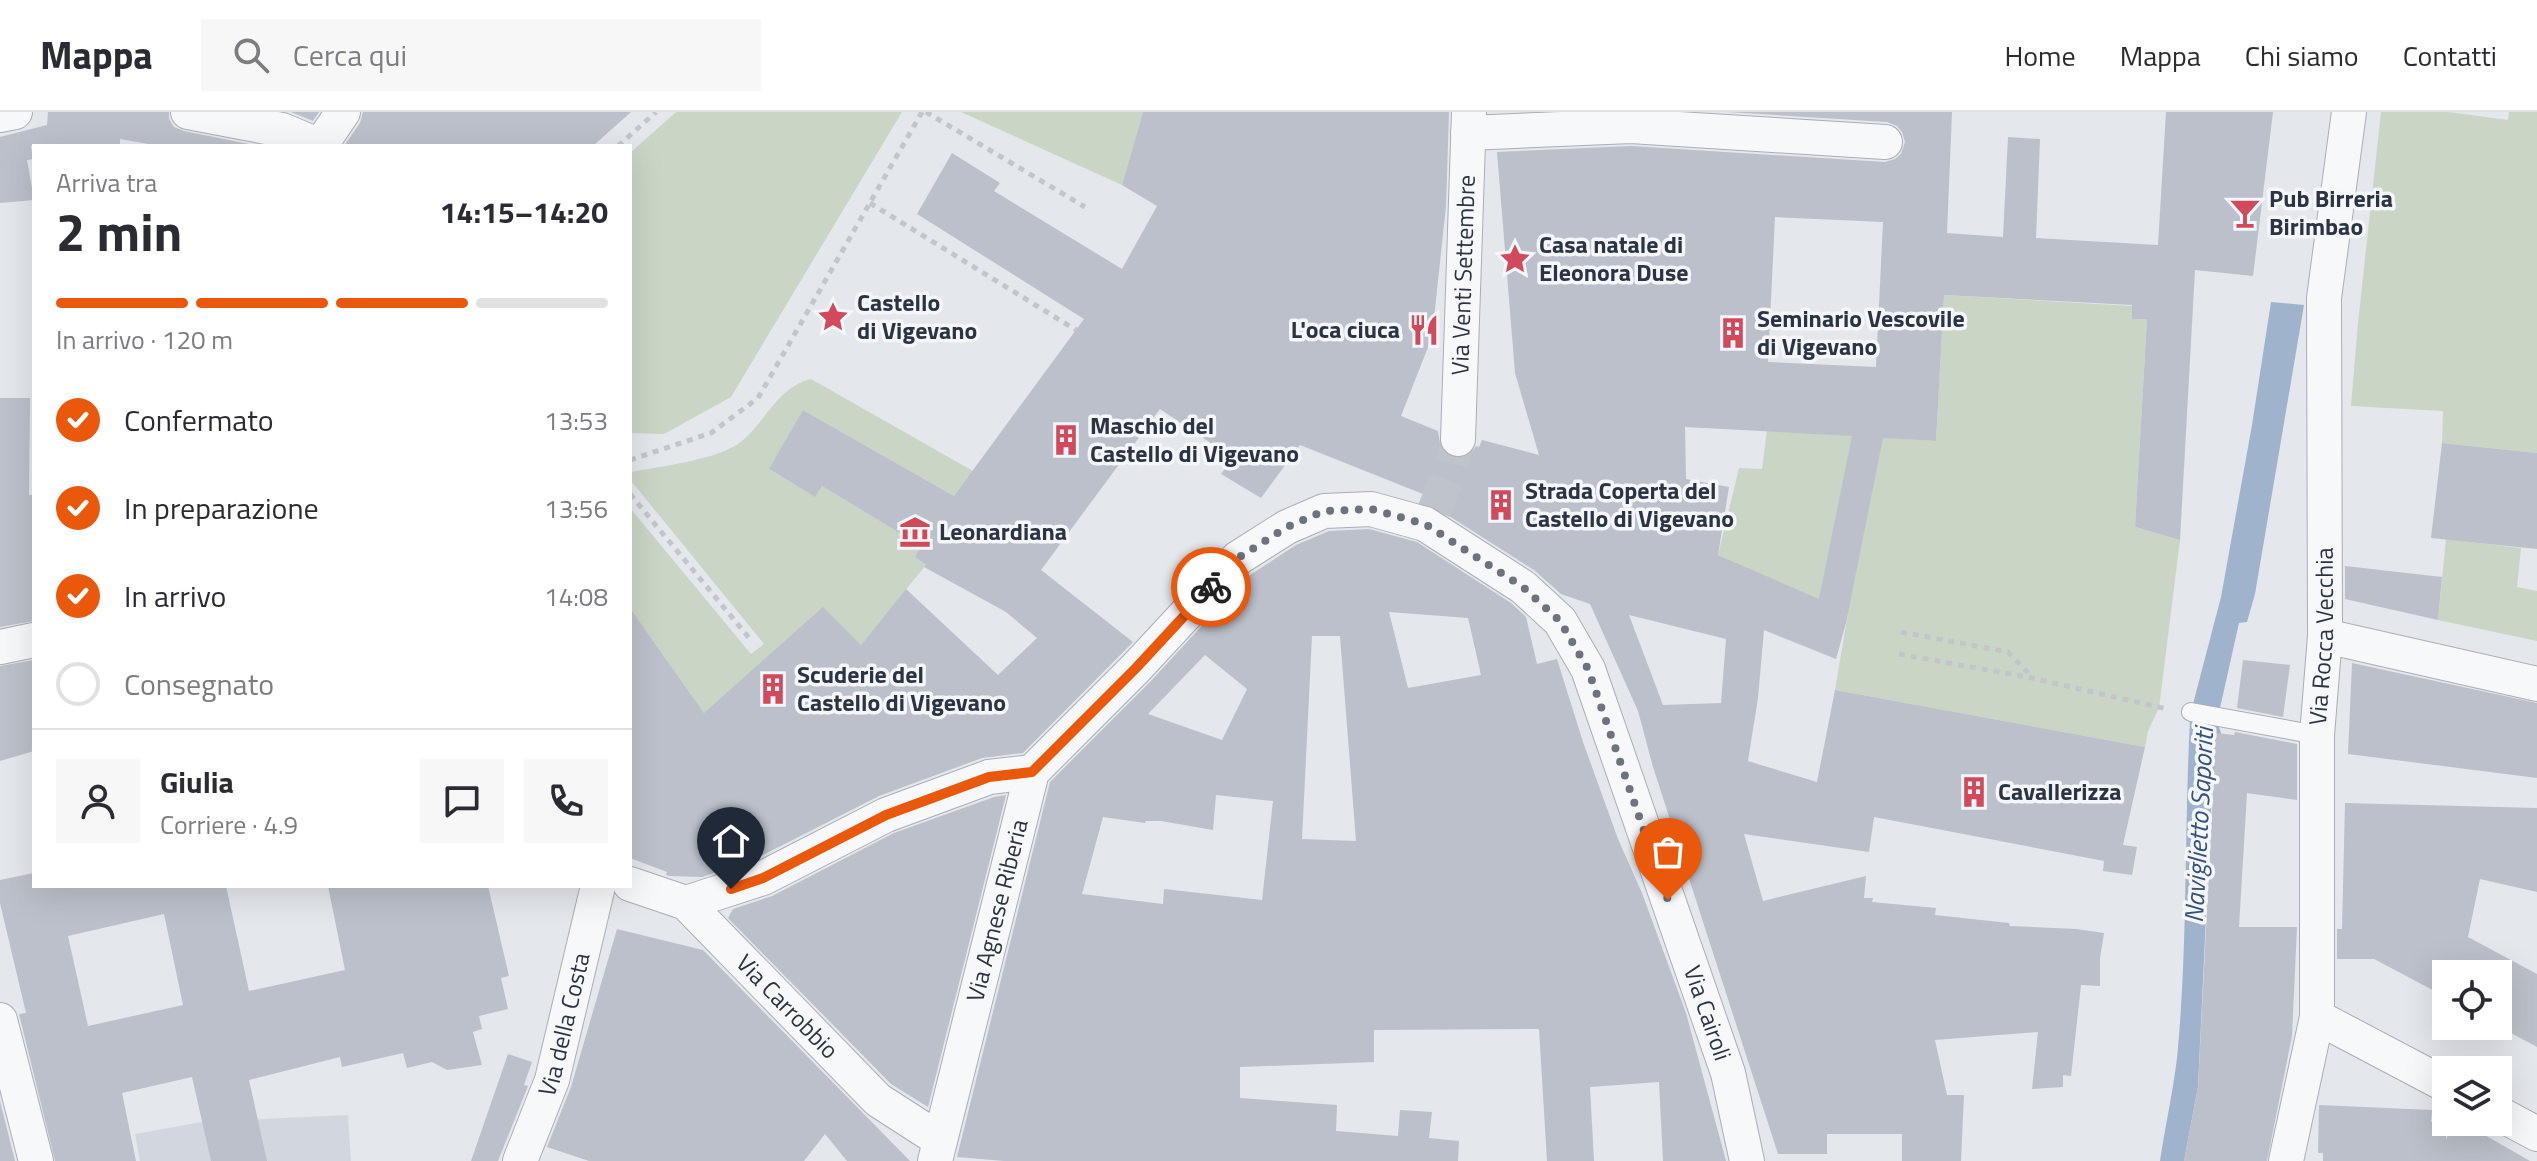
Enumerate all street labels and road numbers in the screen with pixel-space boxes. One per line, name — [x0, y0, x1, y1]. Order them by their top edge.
street label: Via Venti Settembre — [1441, 174, 1484, 376]
street label: Via Rocca Vecchia — [2299, 547, 2342, 727]
street label: Via Agnese Riberia — [956, 815, 1037, 1006]
street label: Via Carrobbio — [728, 946, 847, 1067]
street label: Via della Costa — [528, 949, 599, 1102]
street label: Via Cairoli — [1675, 960, 1741, 1065]

